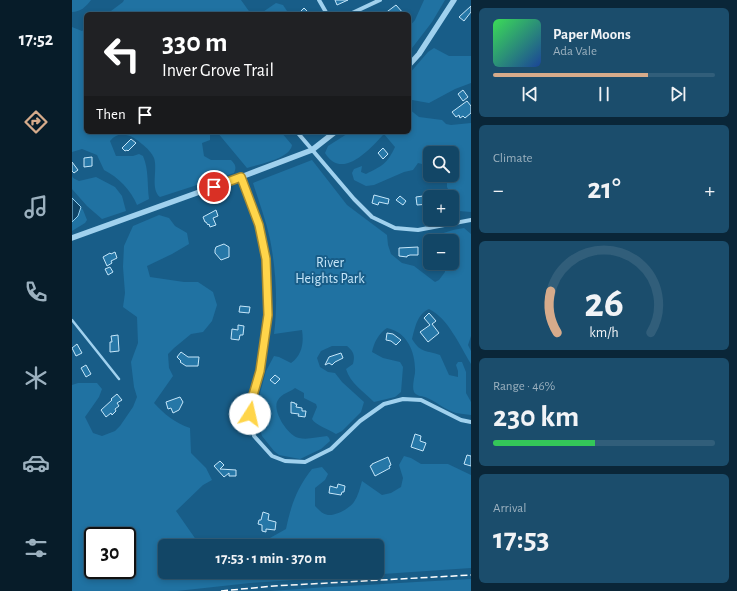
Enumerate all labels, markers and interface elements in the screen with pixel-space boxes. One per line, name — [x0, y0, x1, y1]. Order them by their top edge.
text: Paper Moons — [553, 27, 631, 42]
icon: left — [96, 28, 148, 80]
text: 330 m — [162, 29, 228, 57]
text: 17:52 — [19, 31, 53, 49]
text: Ada Vale — [553, 45, 597, 58]
text: Inver Grove Trail — [162, 62, 274, 80]
icon: previous — [519, 83, 541, 105]
icon: pause — [593, 83, 615, 105]
icon: next — [667, 83, 689, 105]
icon: arrive — [134, 104, 156, 126]
text: Then — [96, 107, 126, 122]
icon: directions — [22, 108, 50, 136]
map controls — [423, 146, 459, 270]
button: search — [423, 146, 459, 182]
text: Climate — [493, 152, 532, 165]
pin — [197, 170, 231, 204]
text: 21° — [587, 174, 621, 204]
icon: arrive — [203, 176, 225, 198]
text: − — [493, 179, 504, 201]
text: + — [704, 179, 715, 201]
button: + — [423, 190, 459, 226]
icon: music — [22, 193, 50, 221]
button: − — [423, 234, 459, 270]
park label: River Heights Park — [295, 256, 365, 286]
icon: phone — [22, 278, 50, 306]
text: 26 — [584, 283, 624, 324]
text: km/h — [589, 326, 619, 340]
icon: climate — [22, 364, 50, 392]
text: Range · 46% — [493, 380, 555, 393]
position arrow — [229, 393, 271, 435]
text: 230 km — [493, 402, 579, 432]
icon: car — [22, 449, 50, 477]
text: Arrival — [493, 502, 526, 515]
text: 17:53 — [493, 524, 550, 554]
speed limit sign: 30 — [84, 527, 136, 579]
icon: filters — [22, 534, 50, 562]
text: 17:53 · 1 min · 370 m — [216, 551, 326, 566]

